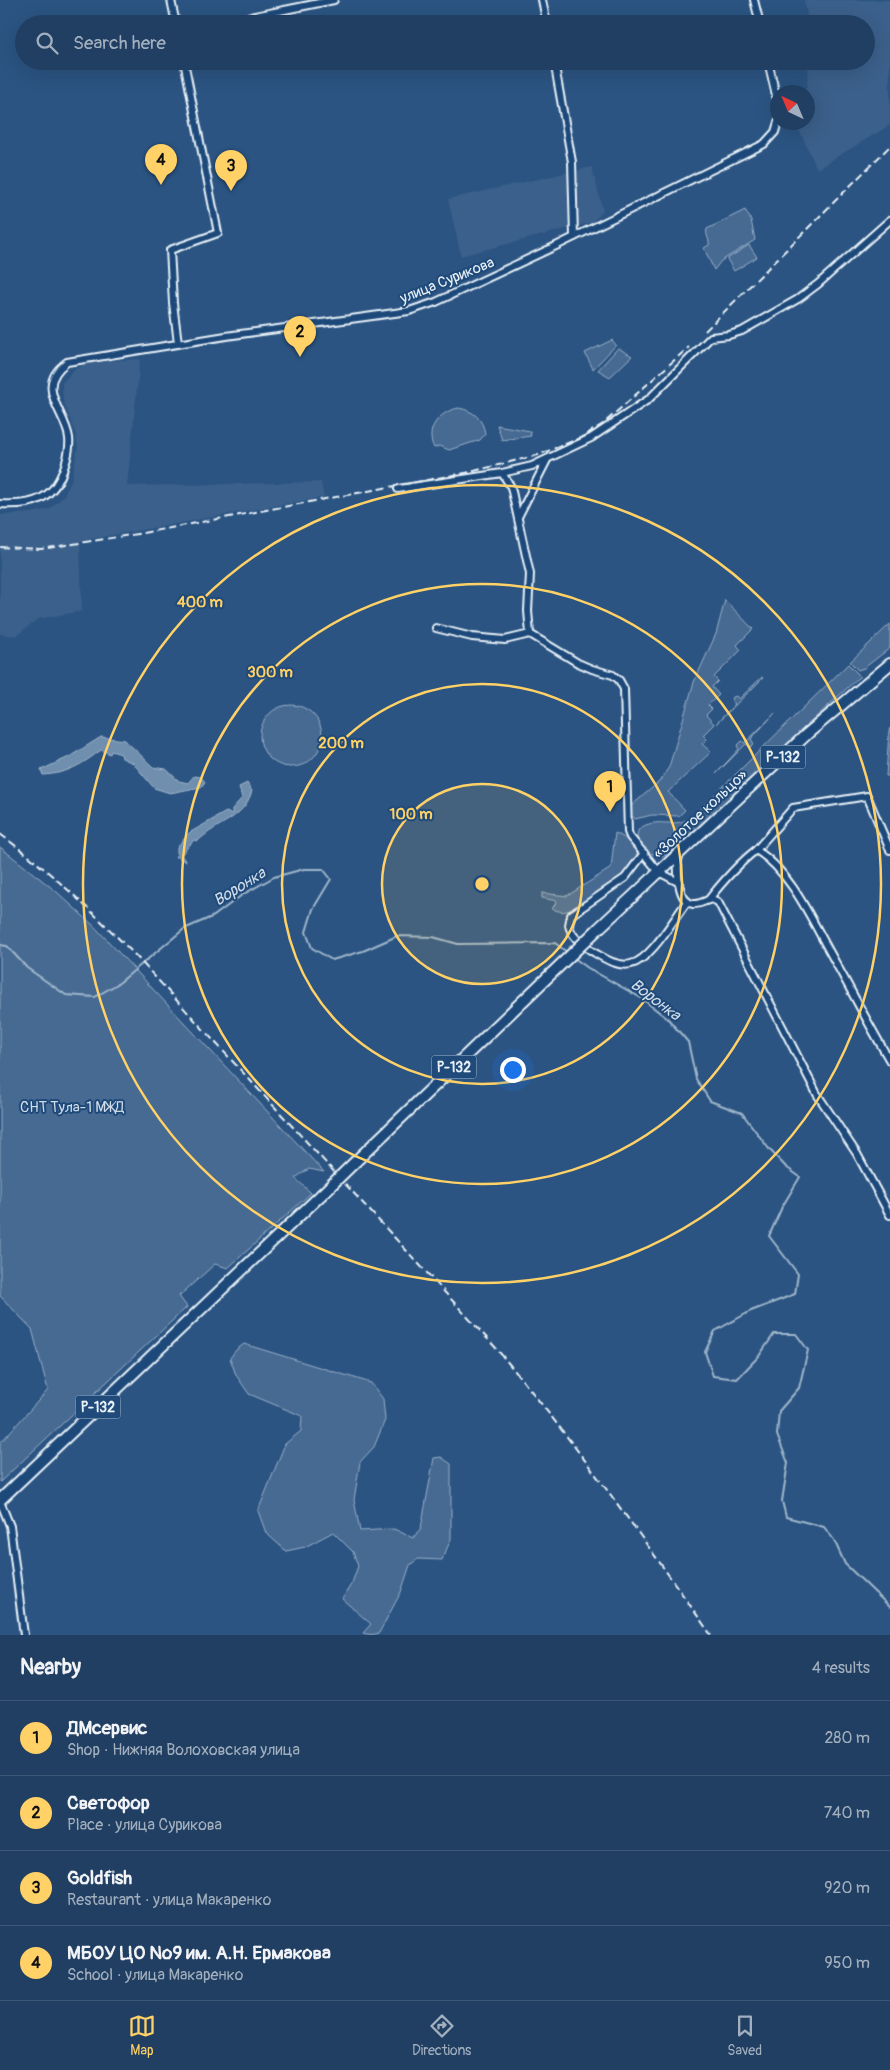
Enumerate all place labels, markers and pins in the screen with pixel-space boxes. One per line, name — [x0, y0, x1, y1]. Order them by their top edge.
pin: 4 — [145, 144, 177, 185]
pin: 3 — [215, 150, 247, 191]
pin: 2 — [284, 316, 316, 357]
pin: 1 — [594, 771, 626, 812]
centre of rings — [473, 875, 491, 893]

